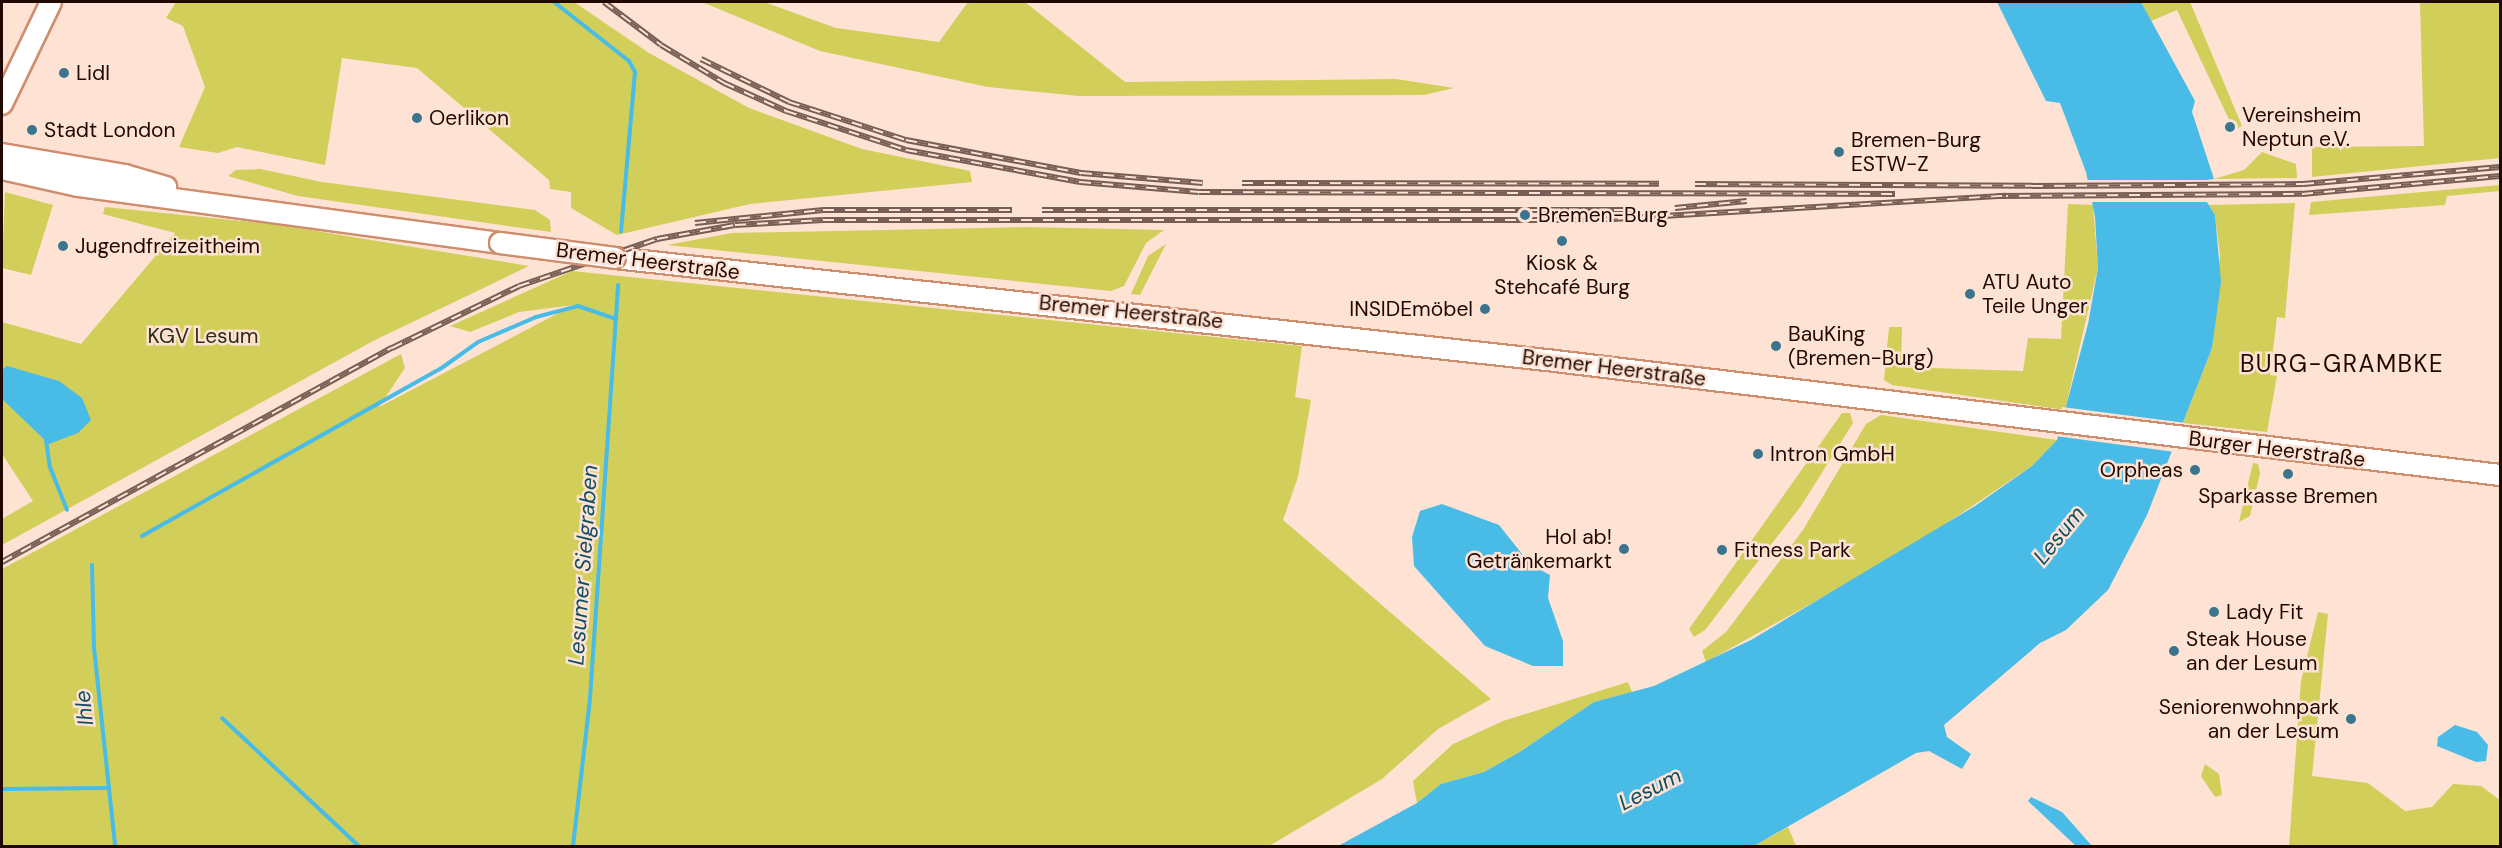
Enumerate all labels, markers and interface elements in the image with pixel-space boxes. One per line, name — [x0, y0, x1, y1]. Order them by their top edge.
place label: Lidl — [76, 60, 110, 86]
marker: Lidl — [57, 66, 71, 80]
place label: Vereinsheim Neptun e.V. — [2242, 102, 2361, 152]
place label: Oerlikon — [429, 105, 509, 131]
marker: Oerlikon — [410, 111, 424, 125]
place label: Stadt London — [44, 117, 176, 143]
marker: Vereinsheim Neptun e.V. — [2223, 120, 2237, 134]
marker: Stadt London — [25, 123, 39, 137]
place label: Bremen-Burg ESTW-Z — [1851, 127, 1981, 177]
marker: Bremen-Burg ESTW-Z — [1832, 145, 1846, 159]
place label: Bremen-Burg — [1538, 202, 1668, 228]
marker: Bremen-Burg — [1516, 206, 1534, 224]
place label: Jugendfreizeitheim — [75, 233, 260, 259]
marker: Kiosk & Stehcafé Burg — [1555, 234, 1569, 248]
street label: Bremer Heerstraße — [555, 237, 741, 285]
marker: Jugendfreizeitheim — [56, 239, 70, 253]
place label: Kiosk & Stehcafé Burg — [1494, 250, 1630, 300]
place label: ATU Auto Teile Unger — [1982, 269, 2088, 319]
marker: ATU Auto Teile Unger — [1963, 287, 1977, 301]
street label: Bremer Heerstraße — [1038, 290, 1224, 334]
place label: INSIDEmöbel — [1349, 296, 1473, 322]
marker: INSIDEmöbel — [1478, 302, 1492, 316]
place label: BauKing (Bremen-Burg) — [1788, 321, 1934, 371]
park label: KGV Lesum — [148, 323, 258, 349]
marker: BauKing (Bremen-Burg) — [1769, 339, 1783, 353]
street label: Bremer Heerstraße — [1521, 344, 1707, 392]
district label: BURG-GRAMBKE — [2240, 350, 2444, 378]
street label: Burger Heerstraße — [2187, 426, 2367, 472]
place label: Intron GmbH — [1770, 441, 1895, 467]
marker: Intron GmbH — [1751, 447, 1765, 461]
place label: Orpheas — [2100, 457, 2183, 483]
marker: Orpheas — [2188, 463, 2202, 477]
water label: Lesumer Sielgraben — [563, 464, 603, 666]
marker: Sparkasse Bremen — [2281, 467, 2295, 481]
place label: Sparkasse Bremen — [2198, 483, 2378, 509]
water label: Lesum — [2028, 501, 2090, 569]
place label: Hol ab! Getränkemarkt — [1467, 524, 1612, 574]
place label: Fitness Park — [1734, 537, 1851, 563]
marker: Hol ab! Getränkemarkt — [1617, 542, 1631, 556]
marker: Fitness Park — [1715, 543, 1729, 557]
place label: Lady Fit — [2226, 599, 2303, 625]
marker: Lady Fit — [2207, 605, 2221, 619]
place label: Steak House an der Lesum — [2186, 626, 2317, 676]
marker: Steak House an der Lesum — [2167, 644, 2181, 658]
water label: Ihle — [69, 689, 99, 727]
place label: Seniorenwohnpark an der Lesum — [2159, 694, 2339, 744]
marker: Seniorenwohnpark an der Lesum — [2344, 712, 2358, 726]
water label: Lesum — [1614, 762, 1686, 816]

